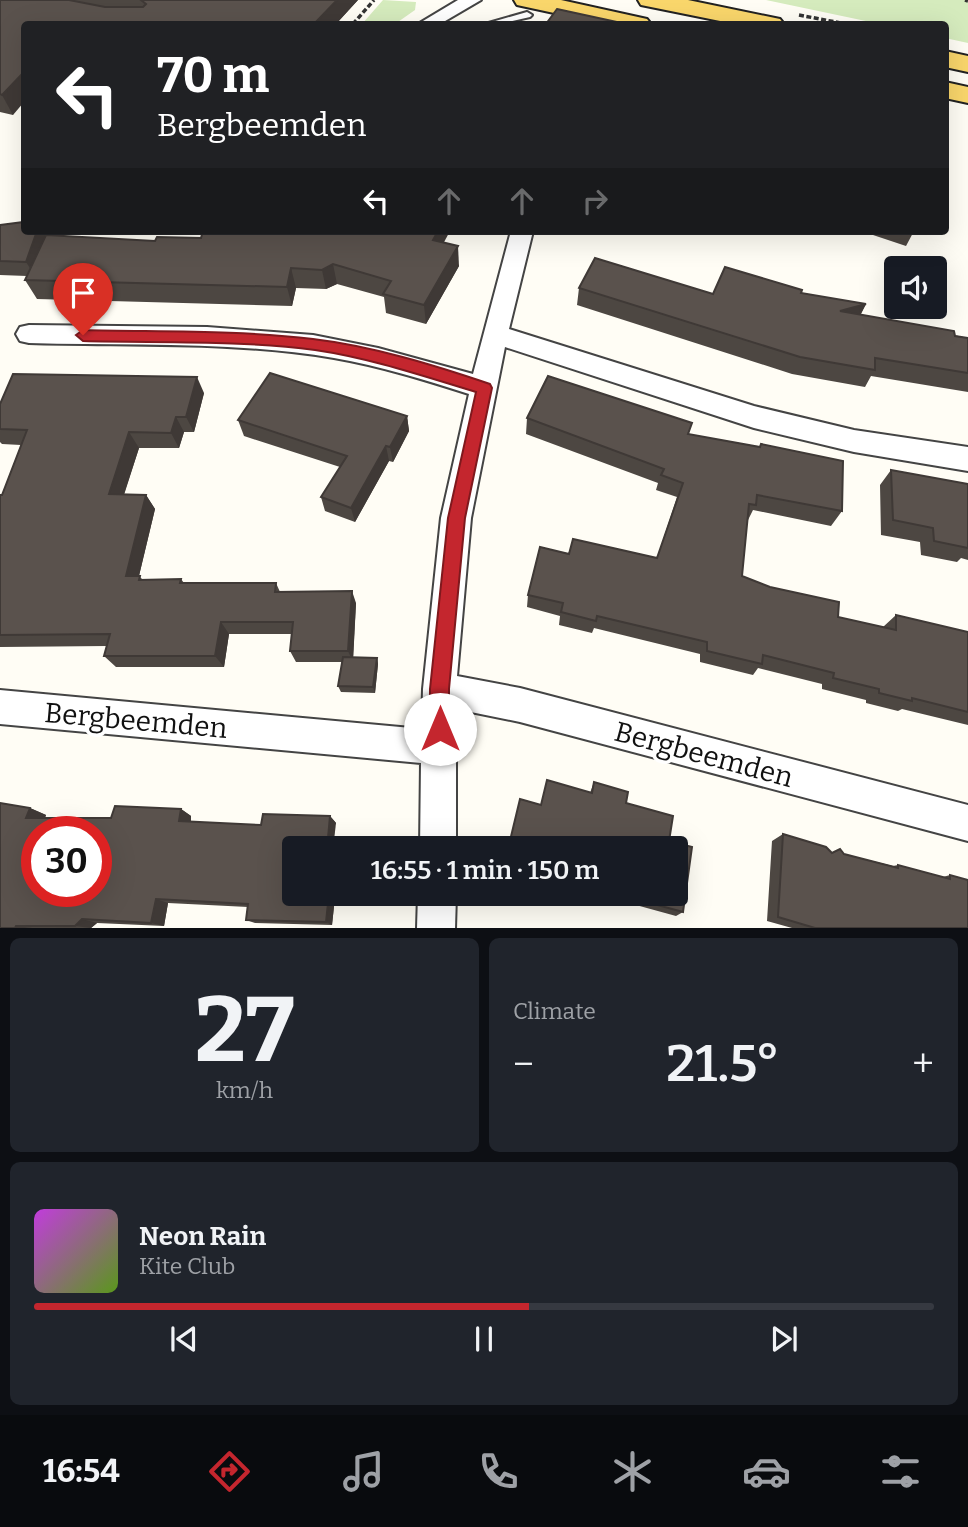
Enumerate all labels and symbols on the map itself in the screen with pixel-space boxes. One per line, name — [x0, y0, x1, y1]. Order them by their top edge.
pin — [53, 263, 113, 335]
position arrow — [403, 692, 477, 766]
street label: Bergbeemden — [43, 696, 229, 745]
street label: Bergbeemden — [611, 715, 797, 794]
speed limit sign: 30 — [21, 816, 112, 907]

